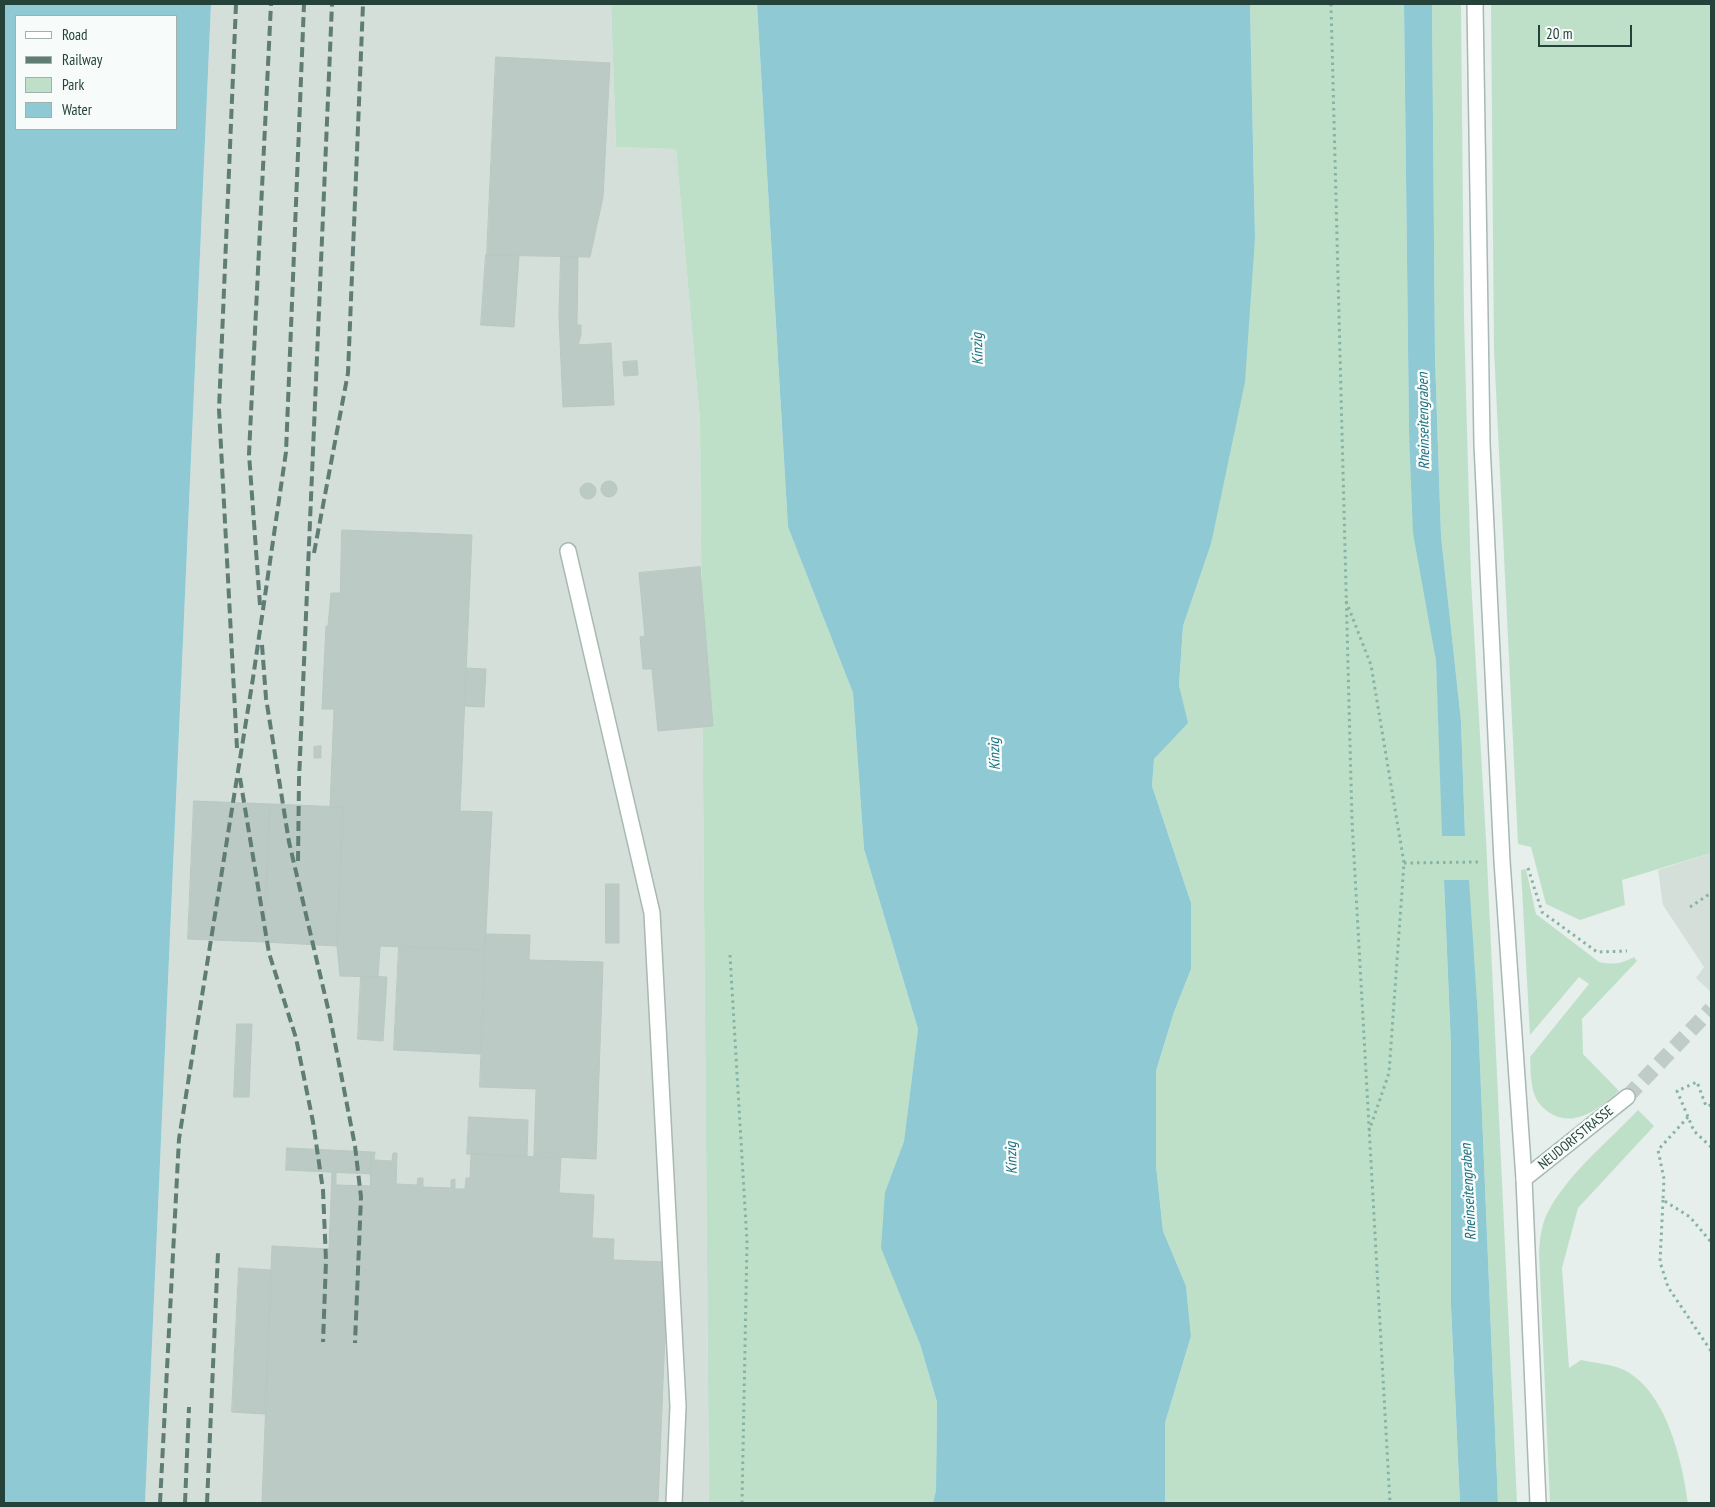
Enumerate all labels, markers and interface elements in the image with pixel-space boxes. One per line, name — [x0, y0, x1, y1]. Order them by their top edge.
legend — [15, 15, 178, 130]
scale bar — [1540, 15, 1634, 47]
text: 20 m — [1546, 24, 1572, 43]
text: Road — [62, 25, 88, 44]
text: Railway — [62, 50, 102, 69]
text: Park — [62, 75, 84, 94]
text: Water — [62, 100, 92, 119]
water label: Kinzig — [968, 333, 988, 365]
water label: Rheinseitengraben — [1414, 372, 1434, 470]
water label: Kinzig — [985, 738, 1005, 770]
street label: NEUDORFSTRASSE — [1535, 1103, 1617, 1173]
water label: Kinzig — [1002, 1142, 1022, 1174]
water label: Rheinseitengraben — [1457, 1143, 1481, 1241]

